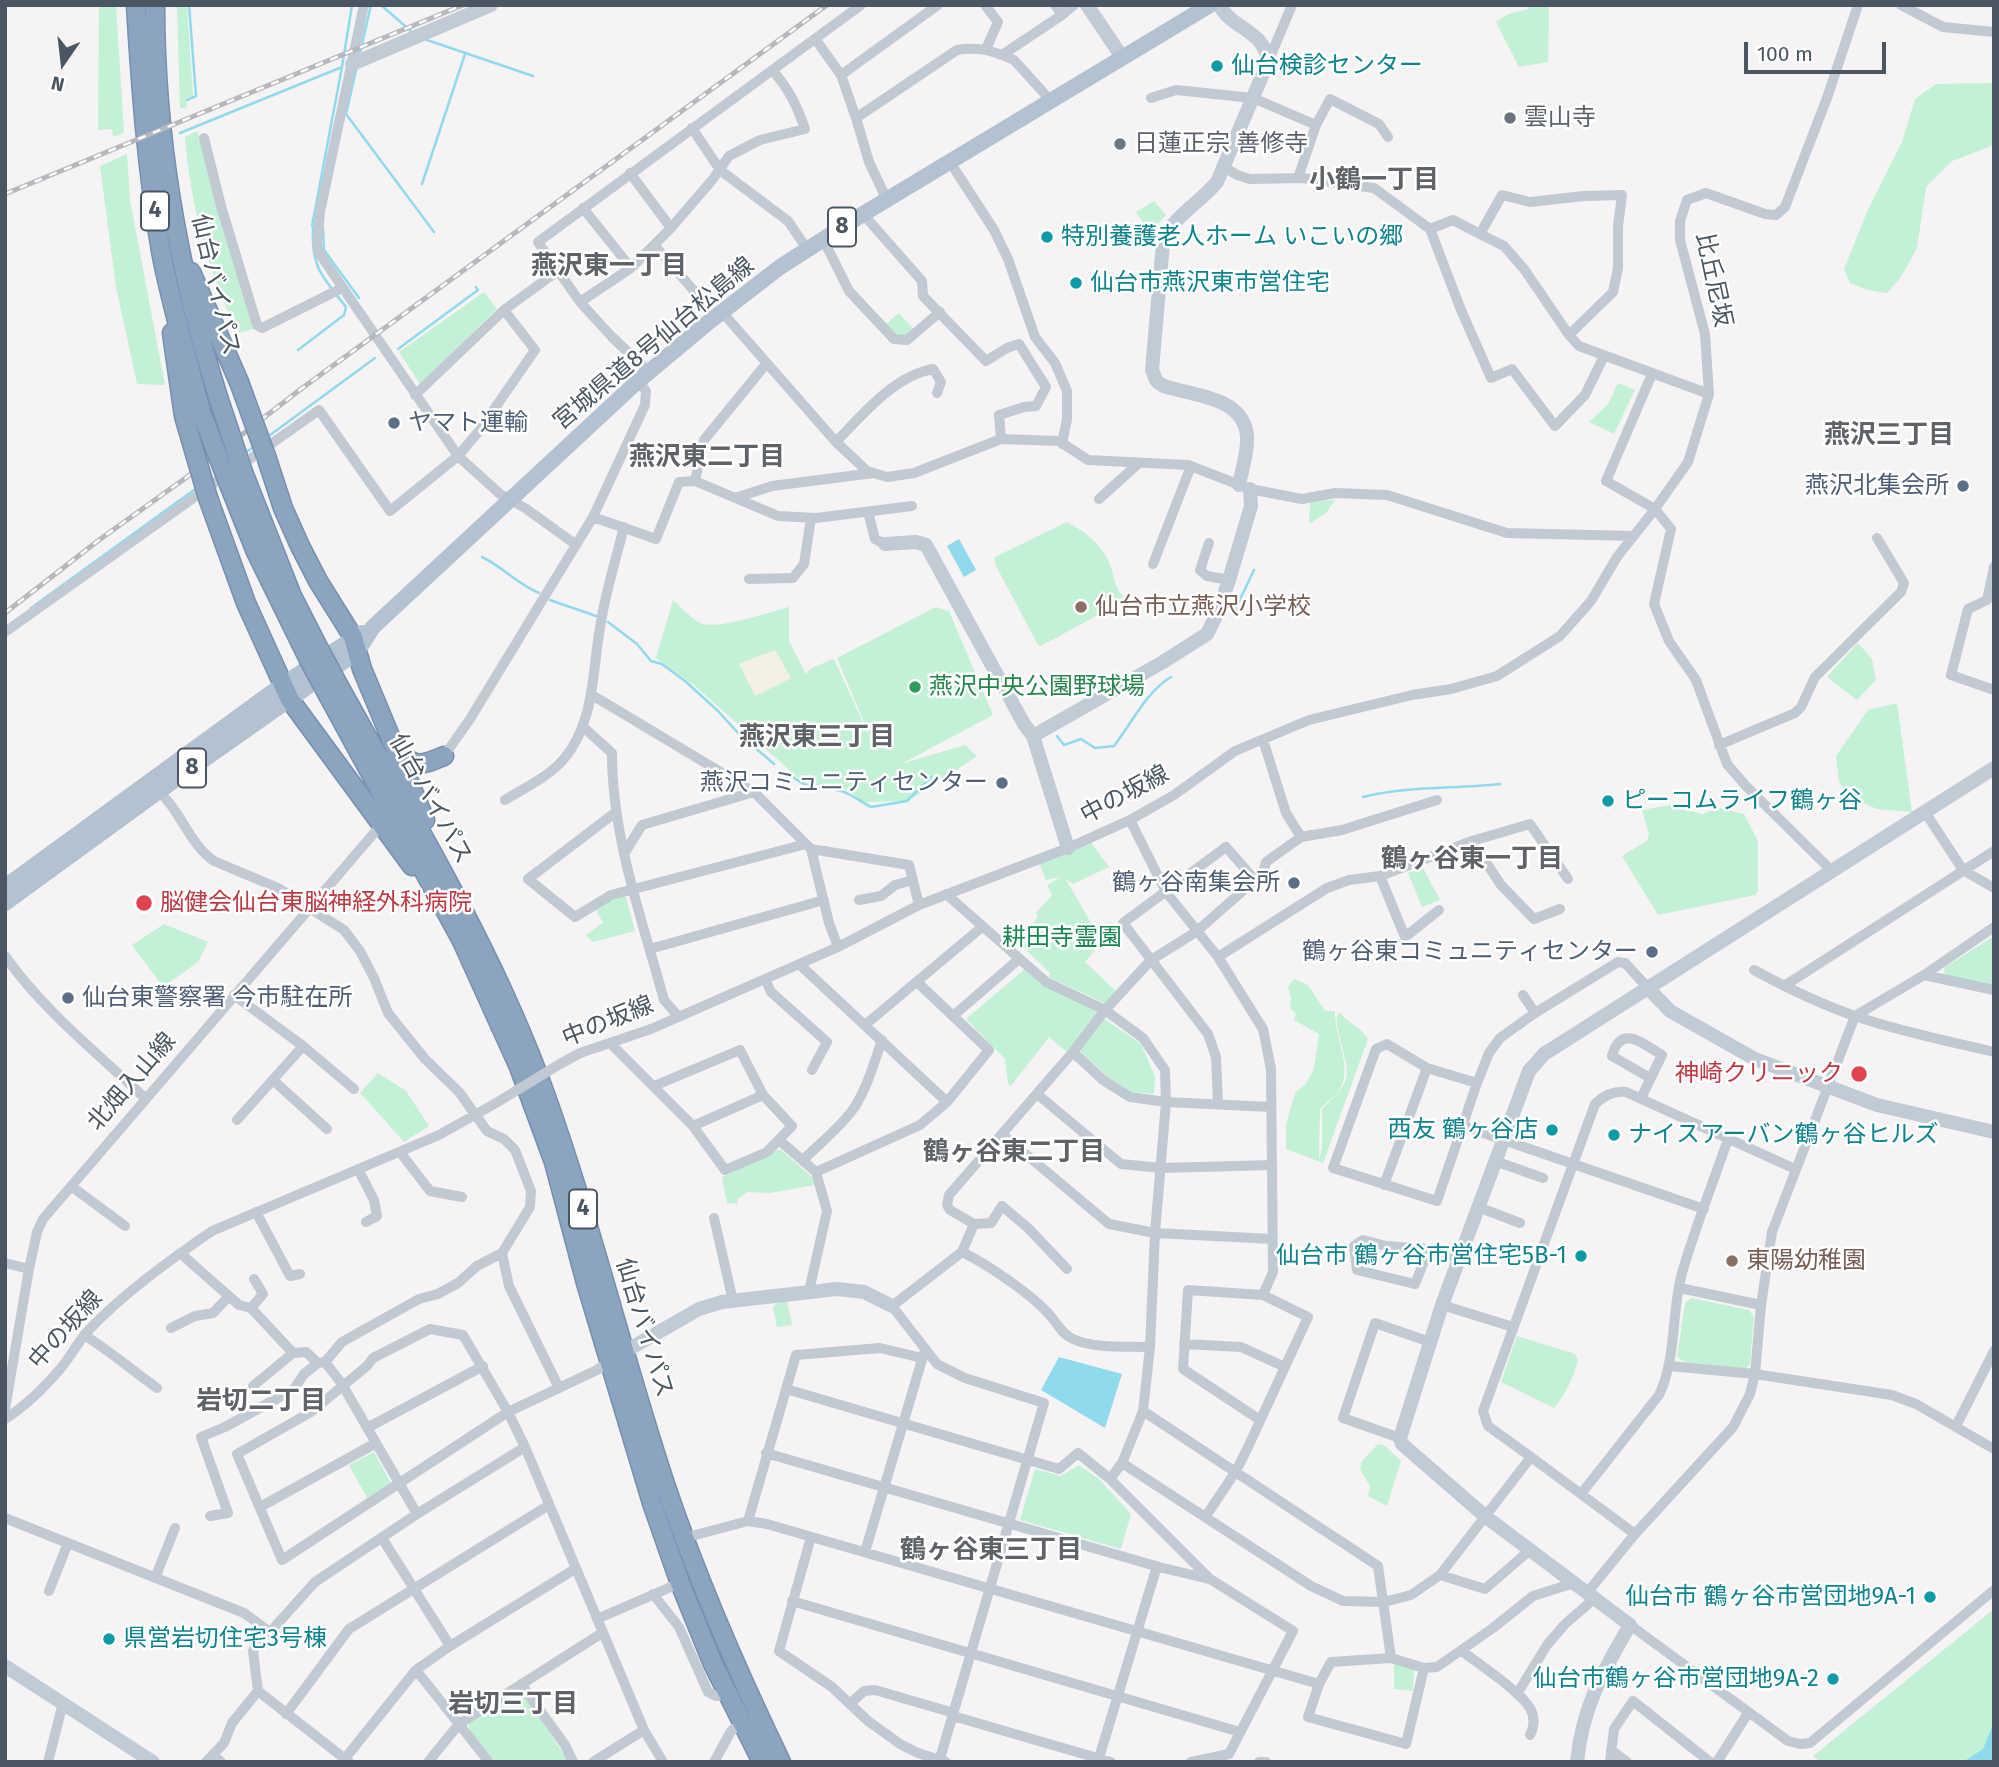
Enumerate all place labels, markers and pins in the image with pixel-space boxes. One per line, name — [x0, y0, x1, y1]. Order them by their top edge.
place label: 仙台検診センター — [1231, 52, 1423, 80]
marker: 仙台検診センター — [1209, 58, 1225, 74]
place label: 雲山寺 — [1524, 104, 1596, 132]
marker: 雲山寺 — [1502, 110, 1518, 126]
place label: 日蓮正宗 善修寺 — [1134, 130, 1308, 158]
marker: 日蓮正宗 善修寺 — [1112, 136, 1128, 152]
place label: 特別養護老人ホーム いこいの郷 — [1061, 223, 1403, 251]
marker: 特別養護老人ホーム いこいの郷 — [1039, 229, 1055, 245]
place label: 仙台市燕沢東市営住宅 — [1090, 269, 1330, 297]
marker: 仙台市燕沢東市営住宅 — [1068, 275, 1084, 291]
place label: ヤマト運輸 — [408, 409, 528, 437]
marker: ヤマト運輸 — [386, 415, 402, 431]
place label: 燕沢北集会所 — [1805, 472, 1949, 500]
marker: 燕沢北集会所 — [1955, 478, 1971, 494]
place label: 仙台市立燕沢小学校 — [1095, 593, 1311, 621]
marker: 仙台市立燕沢小学校 — [1073, 599, 1089, 615]
place label: 燕沢中央公園野球場 — [929, 673, 1145, 701]
marker: 燕沢中央公園野球場 — [907, 679, 923, 695]
place label: 燕沢コミュニティセンター — [700, 769, 988, 797]
marker: 燕沢コミュニティセンター — [994, 775, 1010, 791]
place label: ピーコムライフ鶴ヶ谷 — [1622, 787, 1862, 815]
marker: ピーコムライフ鶴ヶ谷 — [1600, 793, 1616, 809]
place label: 鶴ヶ谷南集会所 — [1112, 869, 1280, 897]
marker: 鶴ヶ谷南集会所 — [1286, 875, 1302, 891]
place label: 脳健会仙台東脳神経外科病院 — [160, 889, 472, 917]
marker: 脳健会仙台東脳神経外科病院 — [134, 893, 154, 913]
place label: 鶴ヶ谷東コミュニティセンター — [1302, 938, 1638, 966]
marker: 鶴ヶ谷東コミュニティセンター — [1644, 944, 1660, 960]
place label: 仙台東警察署 今市駐在所 — [82, 984, 352, 1012]
marker: 仙台東警察署 今市駐在所 — [60, 990, 76, 1006]
place label: 神崎クリニック — [1675, 1060, 1843, 1088]
marker: 神崎クリニック — [1849, 1064, 1869, 1084]
place label: 西友 鶴ヶ谷店 — [1388, 1116, 1538, 1144]
place label: ナイスアーバン鶴ヶ谷ヒルズ — [1628, 1121, 1939, 1149]
marker: 西友 鶴ヶ谷店 — [1544, 1122, 1560, 1138]
marker: ナイスアーバン鶴ヶ谷ヒルズ — [1606, 1127, 1622, 1143]
place label: 仙台市 鶴ヶ谷市営住宅5B-1 — [1276, 1242, 1567, 1270]
place label: 東陽幼稚園 — [1746, 1247, 1866, 1275]
marker: 仙台市 鶴ヶ谷市営住宅5B-1 — [1573, 1248, 1589, 1264]
marker: 東陽幼稚園 — [1724, 1253, 1740, 1269]
place label: 仙台市 鶴ヶ谷市営団地9A-1 — [1625, 1583, 1916, 1611]
marker: 仙台市 鶴ヶ谷市営団地9A-1 — [1922, 1589, 1938, 1605]
place label: 県営岩切住宅3号棟 — [123, 1625, 327, 1653]
marker: 県営岩切住宅3号棟 — [101, 1631, 117, 1647]
place label: 仙台市鶴ヶ谷市営団地9A-2 — [1533, 1665, 1819, 1693]
marker: 仙台市鶴ヶ谷市営団地9A-2 — [1825, 1671, 1841, 1687]

